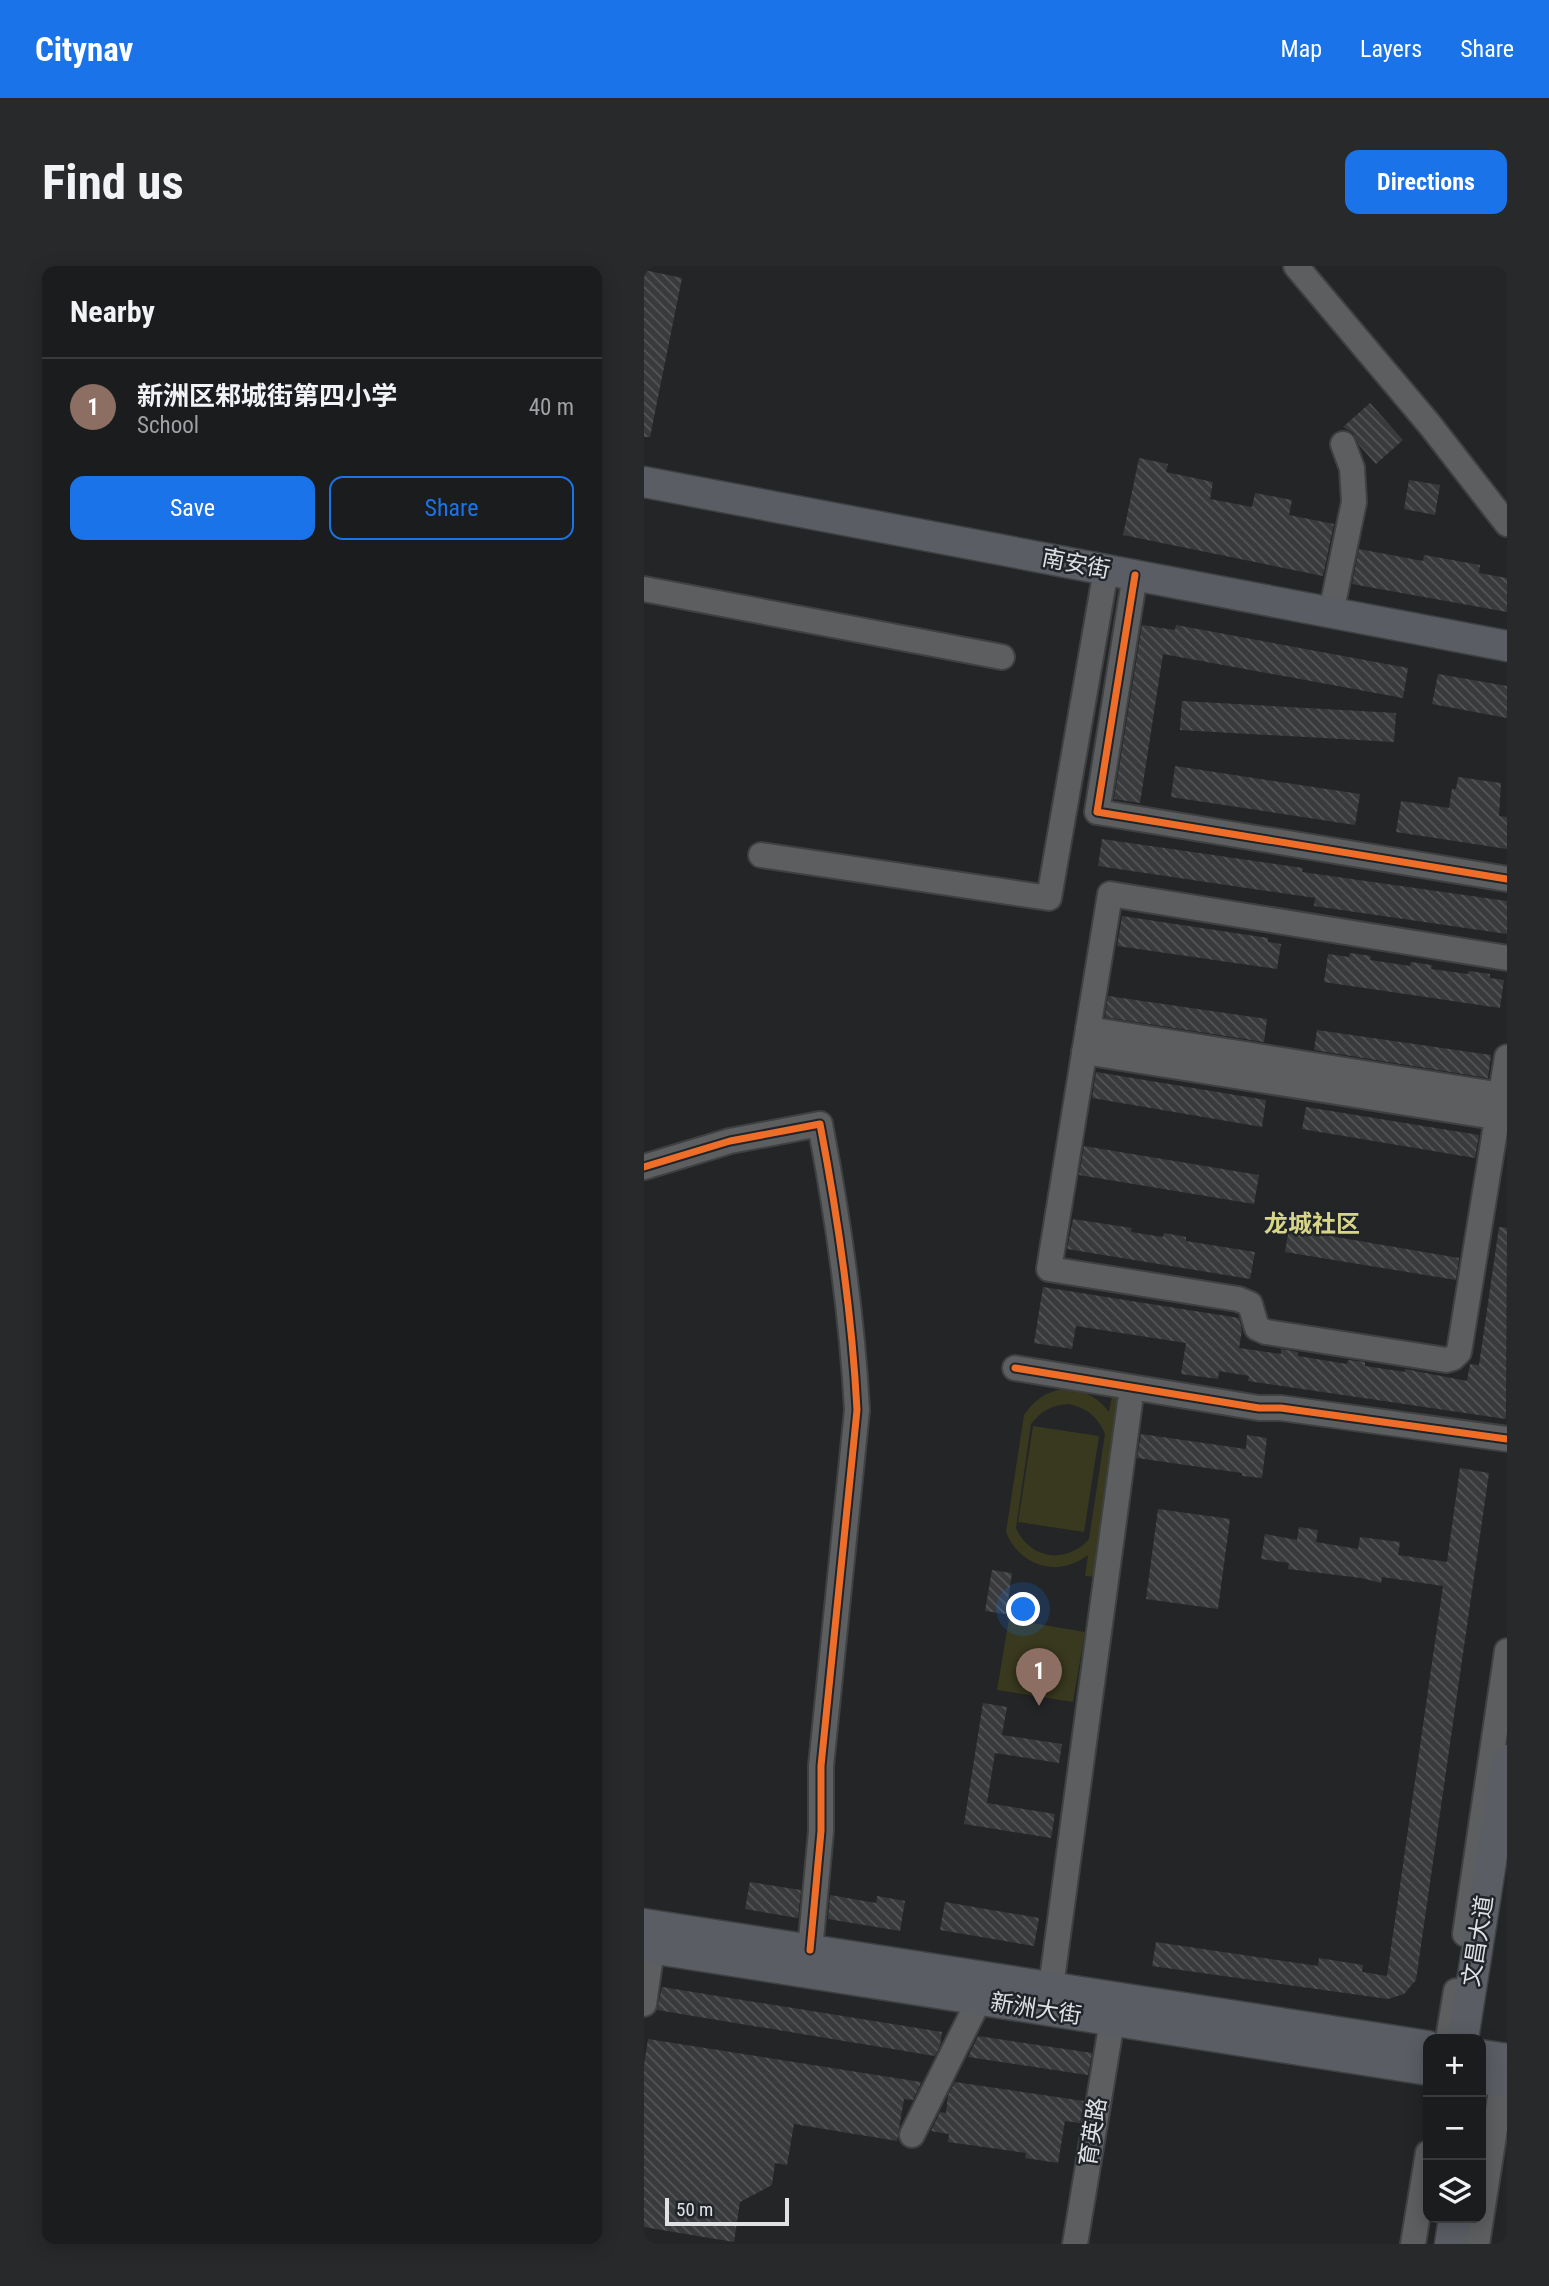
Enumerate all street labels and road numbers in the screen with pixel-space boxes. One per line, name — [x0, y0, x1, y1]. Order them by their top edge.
street label: 南安街 — [1040, 544, 1112, 584]
street label: 文昌大道 — [1457, 1893, 1499, 1989]
street label: 新洲大街 — [988, 1988, 1084, 2030]
street label: 育英路 — [1074, 2096, 1112, 2168]

